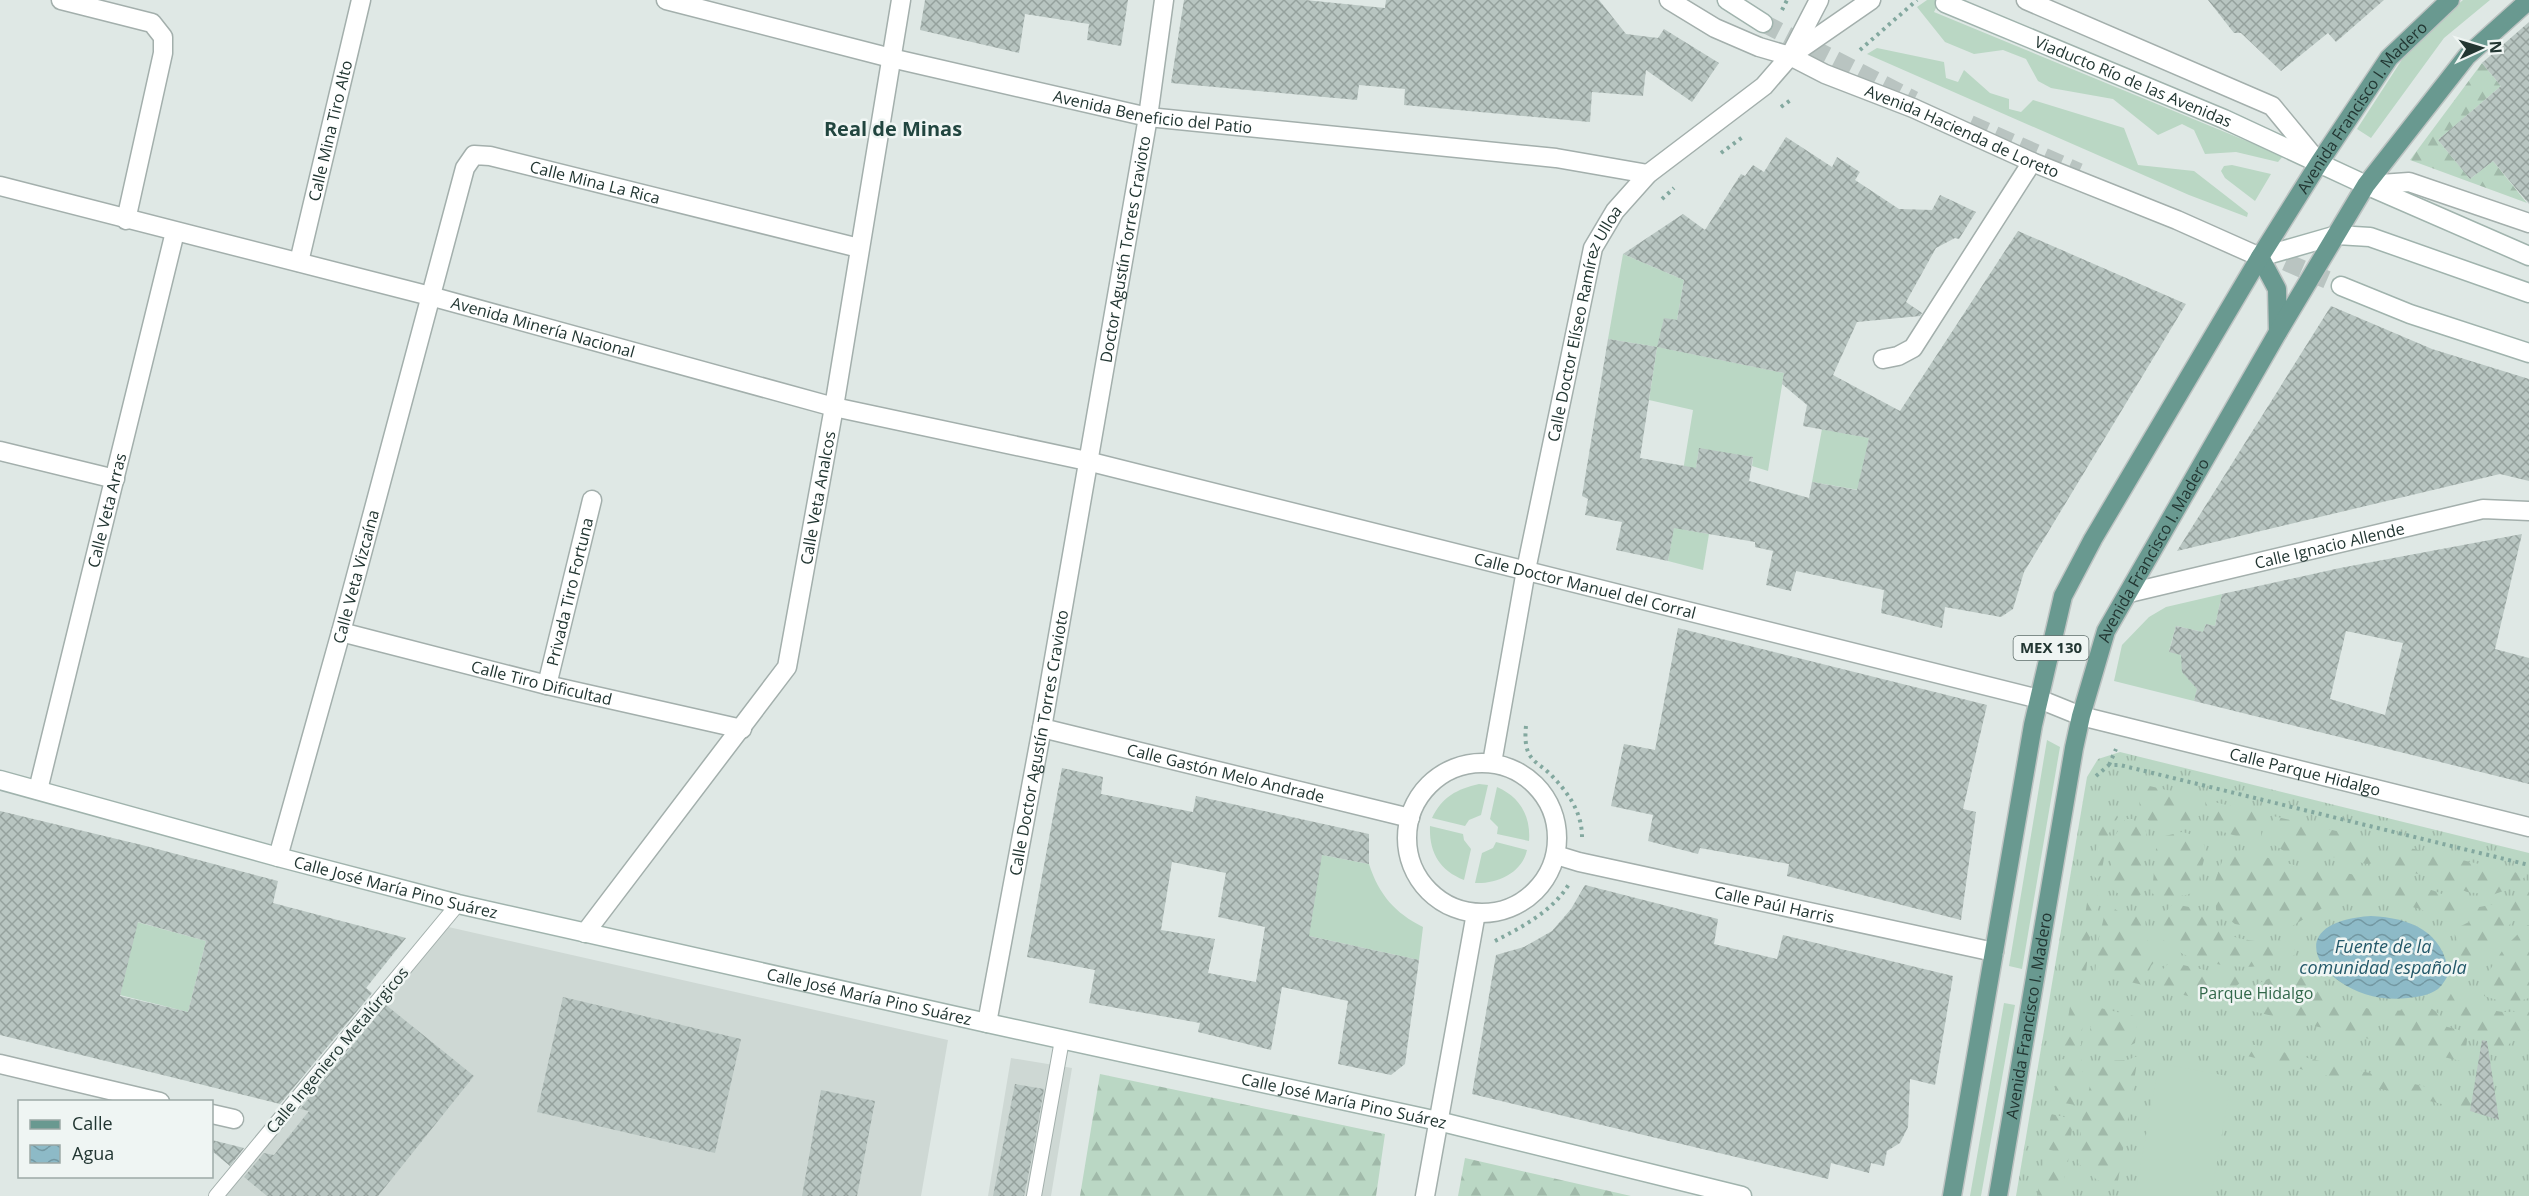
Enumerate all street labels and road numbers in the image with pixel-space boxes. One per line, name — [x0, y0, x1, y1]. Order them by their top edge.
street label: Avenida Francisco I. Madero — [2292, 16, 2432, 198]
street label: Viaducto Río de las Avenidas — [2031, 30, 2236, 132]
street label: Calle Mina Tiro Alto — [303, 58, 357, 203]
street label: Avenida Hacienda de Loreto — [1862, 80, 2062, 183]
street label: Avenida Beneficio del Patio — [1051, 85, 1253, 138]
street label: Doctor Agustín Torres Cravioto — [1095, 134, 1156, 364]
street label: Calle Mina La Rica — [528, 155, 662, 209]
street label: Calle Doctor Elíseo Ramírez Ulloa — [1542, 200, 1626, 444]
street label: Avenida Minería Nacional — [449, 291, 637, 363]
street label: Calle Veta Analcos — [795, 429, 840, 566]
street label: Calle Veta Arras — [82, 451, 131, 570]
street label: Avenida Francisco I. Madero — [2092, 454, 2214, 645]
street label: Calle Veta Vizcaína — [327, 507, 384, 646]
street label: Privada Tiro Fortuna — [541, 515, 598, 668]
street label: Calle Ignacio Allende — [2252, 517, 2407, 574]
street label: Calle Doctor Manuel del Corral — [1472, 547, 1698, 624]
street label: Calle Doctor Agustín Torres Cravioto — [1004, 608, 1073, 878]
road number: MEX 130 — [2014, 636, 2088, 660]
street label: Calle Tiro Dificultad — [469, 655, 614, 710]
street label: Calle Gastón Melo Andrade — [1124, 738, 1327, 808]
street label: Calle Parque Hidalgo — [2227, 742, 2383, 801]
street label: Calle José María Pino Suárez — [291, 851, 500, 924]
street label: Calle Paúl Harris — [1712, 881, 1836, 928]
street label: Avenida Francisco I. Madero — [2000, 911, 2057, 1121]
street label: Calle Ingeniero Metalúrgicos — [261, 962, 413, 1138]
street label: Calle José María Pino Suárez — [765, 963, 974, 1030]
street label: Calle José María Pino Suárez — [1239, 1068, 1449, 1134]

